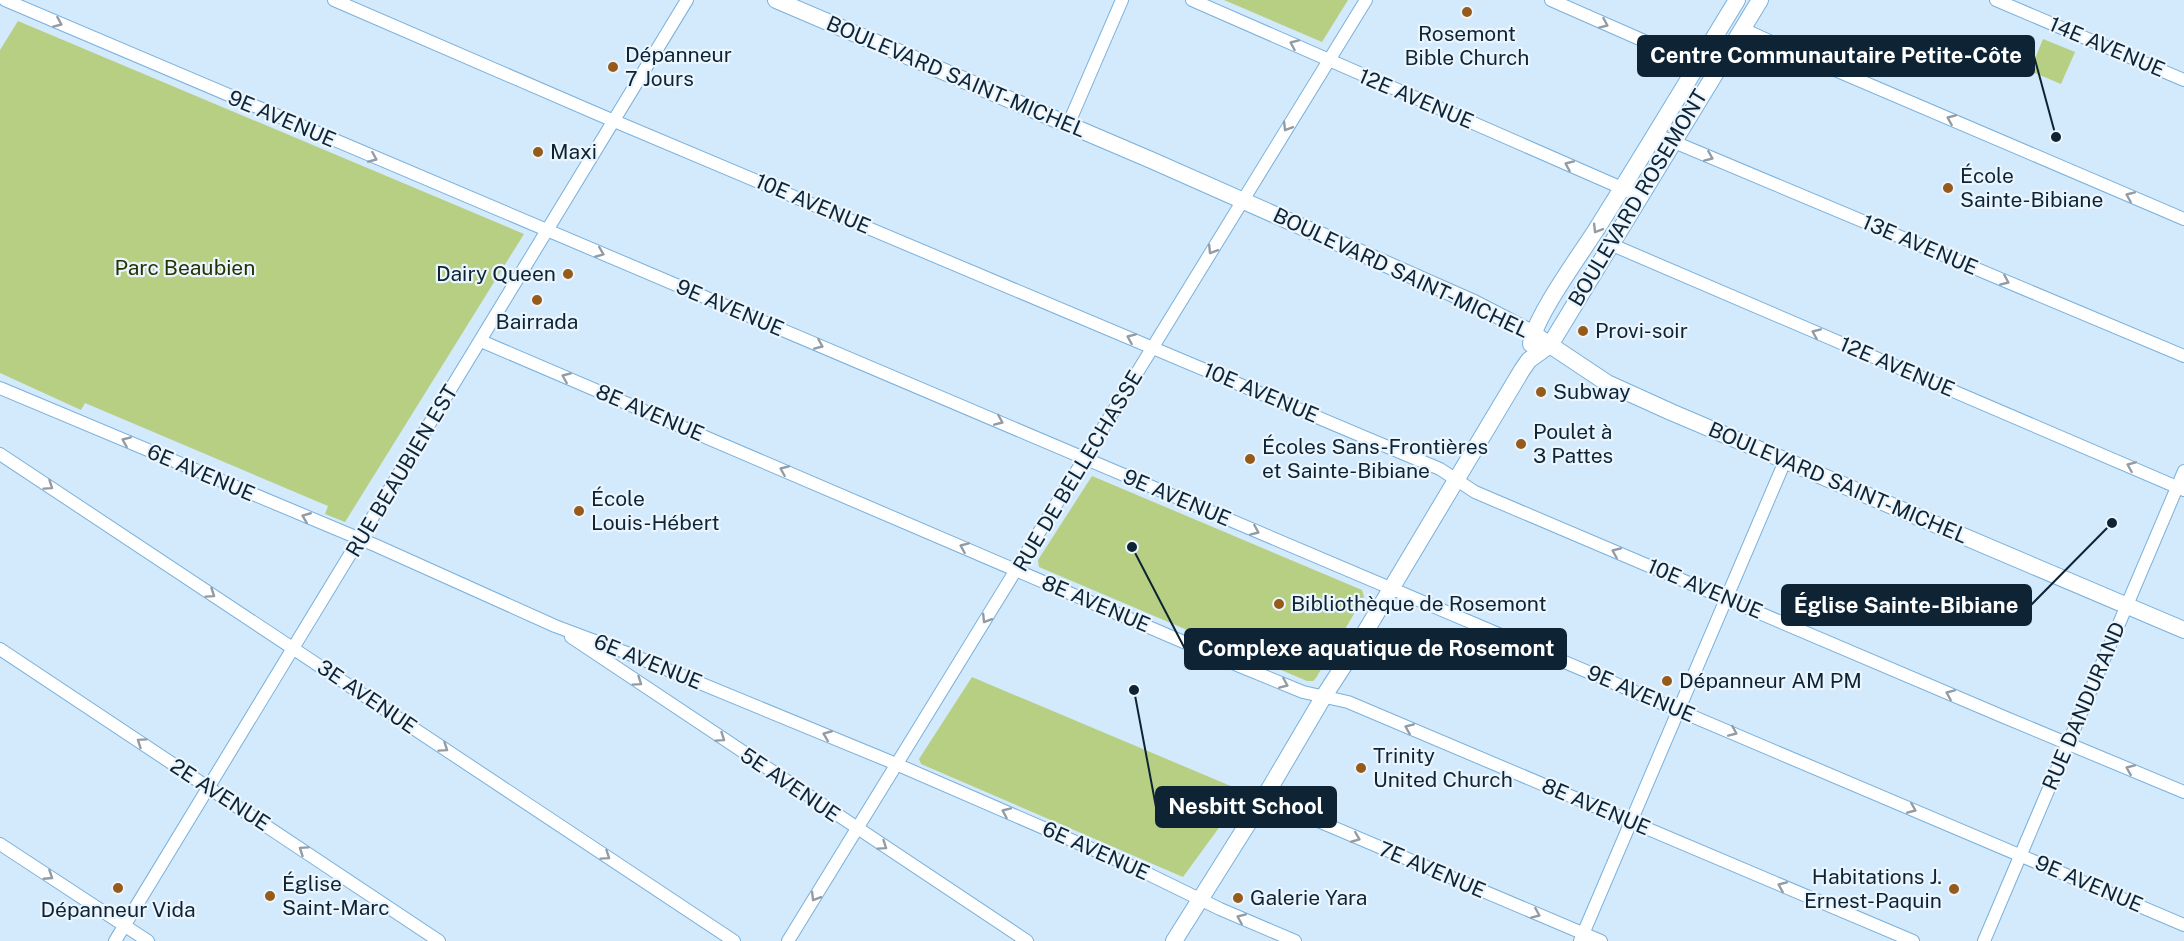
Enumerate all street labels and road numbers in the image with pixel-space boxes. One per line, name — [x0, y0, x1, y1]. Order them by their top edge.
street label: BOULEVARD SAINT-MICHEL — [823, 10, 1090, 143]
street label: 14E AVENUE — [2046, 11, 2169, 82]
street label: 12E AVENUE — [1355, 63, 1477, 134]
street label: 9E AVENUE — [225, 85, 340, 152]
street label: BOULEVARD ROSEMONT — [1563, 85, 1712, 311]
street label: 10E AVENUE — [752, 168, 875, 239]
street label: BOULEVARD SAINT-MICHEL — [1269, 202, 1533, 343]
street label: 13E AVENUE — [1859, 209, 1982, 280]
street label: 9E AVENUE — [673, 274, 788, 341]
street label: 12E AVENUE — [1836, 331, 1958, 402]
street label: 10E AVENUE — [1200, 357, 1323, 428]
street label: RUE DE BELLECHASSE — [1008, 366, 1148, 576]
street label: 8E AVENUE — [592, 379, 708, 447]
street label: RUE BEAUBIEN EST — [340, 380, 463, 561]
street label: BOULEVARD SAINT-MICHEL — [1705, 416, 1972, 549]
street label: 6E AVENUE — [144, 439, 259, 506]
street label: 9E AVENUE — [1120, 464, 1235, 531]
street label: 10E AVENUE — [1644, 553, 1767, 624]
street label: 8E AVENUE — [1038, 570, 1154, 638]
street label: RUE DANDURAND — [2037, 618, 2130, 794]
street label: 6E AVENUE — [590, 629, 706, 695]
street label: 3E AVENUE — [313, 654, 422, 739]
street label: 9E AVENUE — [1584, 660, 1699, 727]
street label: 5E AVENUE — [736, 742, 845, 827]
street label: 2E AVENUE — [166, 753, 275, 836]
street label: 8E AVENUE — [1538, 773, 1654, 841]
street label: 6E AVENUE — [1039, 816, 1154, 885]
street label: 7E AVENUE — [1375, 836, 1490, 903]
street label: 9E AVENUE — [2032, 850, 2147, 917]

